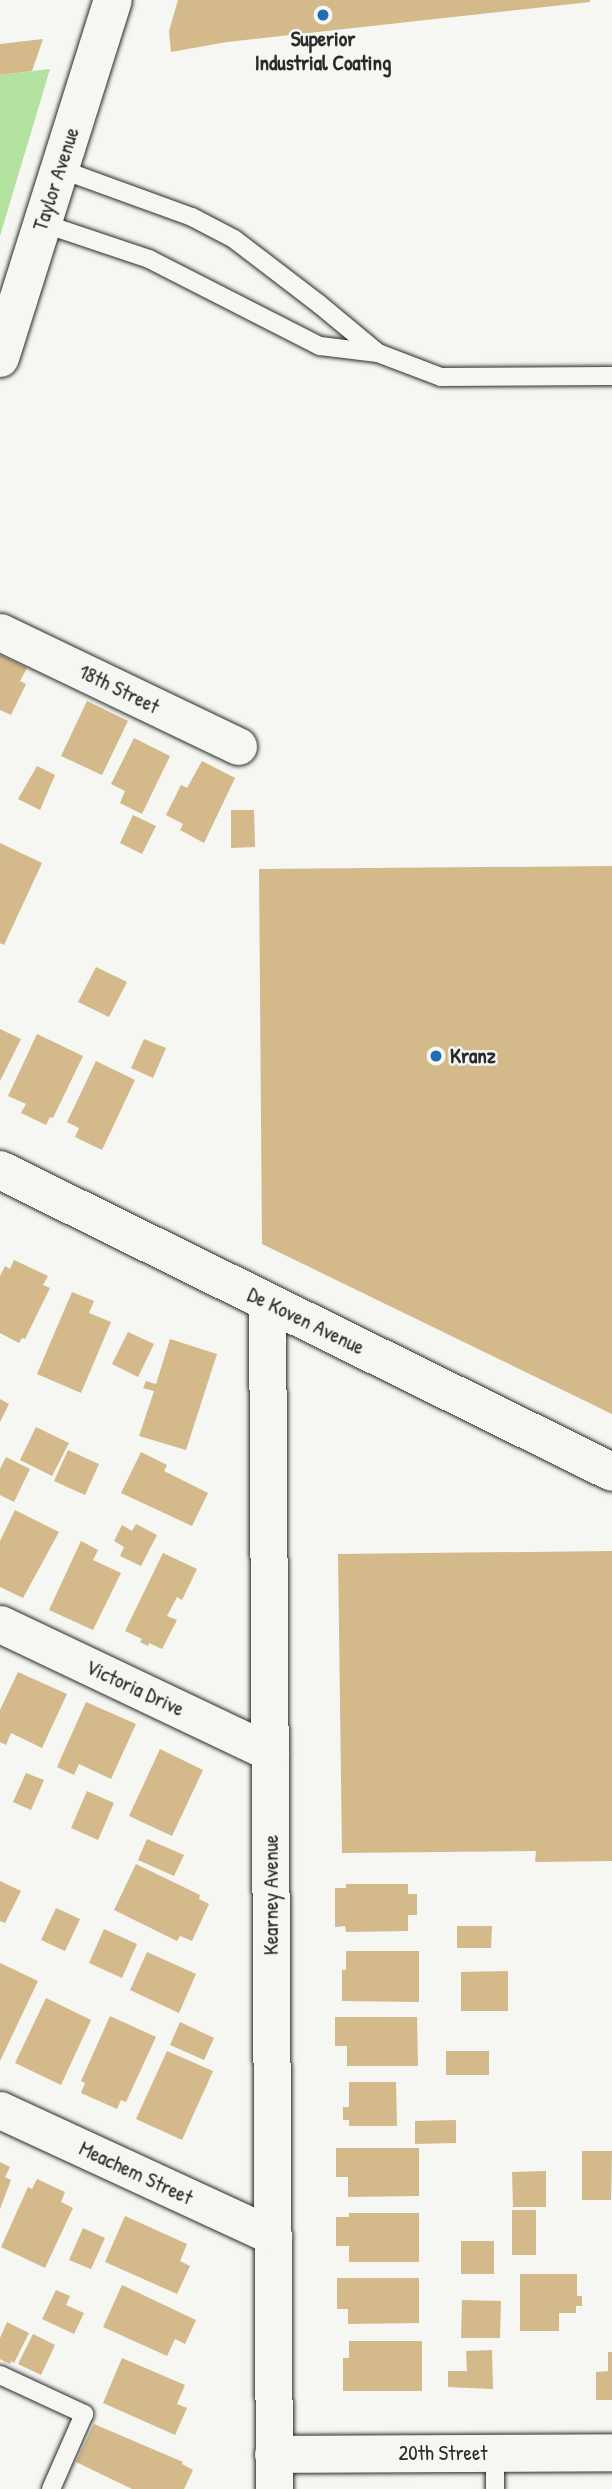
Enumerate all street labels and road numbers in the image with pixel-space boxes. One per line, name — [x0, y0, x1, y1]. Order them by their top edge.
street label: Taylor Avenue — [27, 124, 85, 234]
street label: 18th Street — [75, 659, 163, 719]
street label: De Koven Avenue — [243, 1282, 369, 1360]
street label: Victoria Drive — [82, 1654, 188, 1722]
street label: Kearney Avenue — [258, 1835, 284, 1955]
street label: Meachem Street — [75, 2136, 197, 2210]
street label: 20th Street — [399, 2440, 487, 2466]

